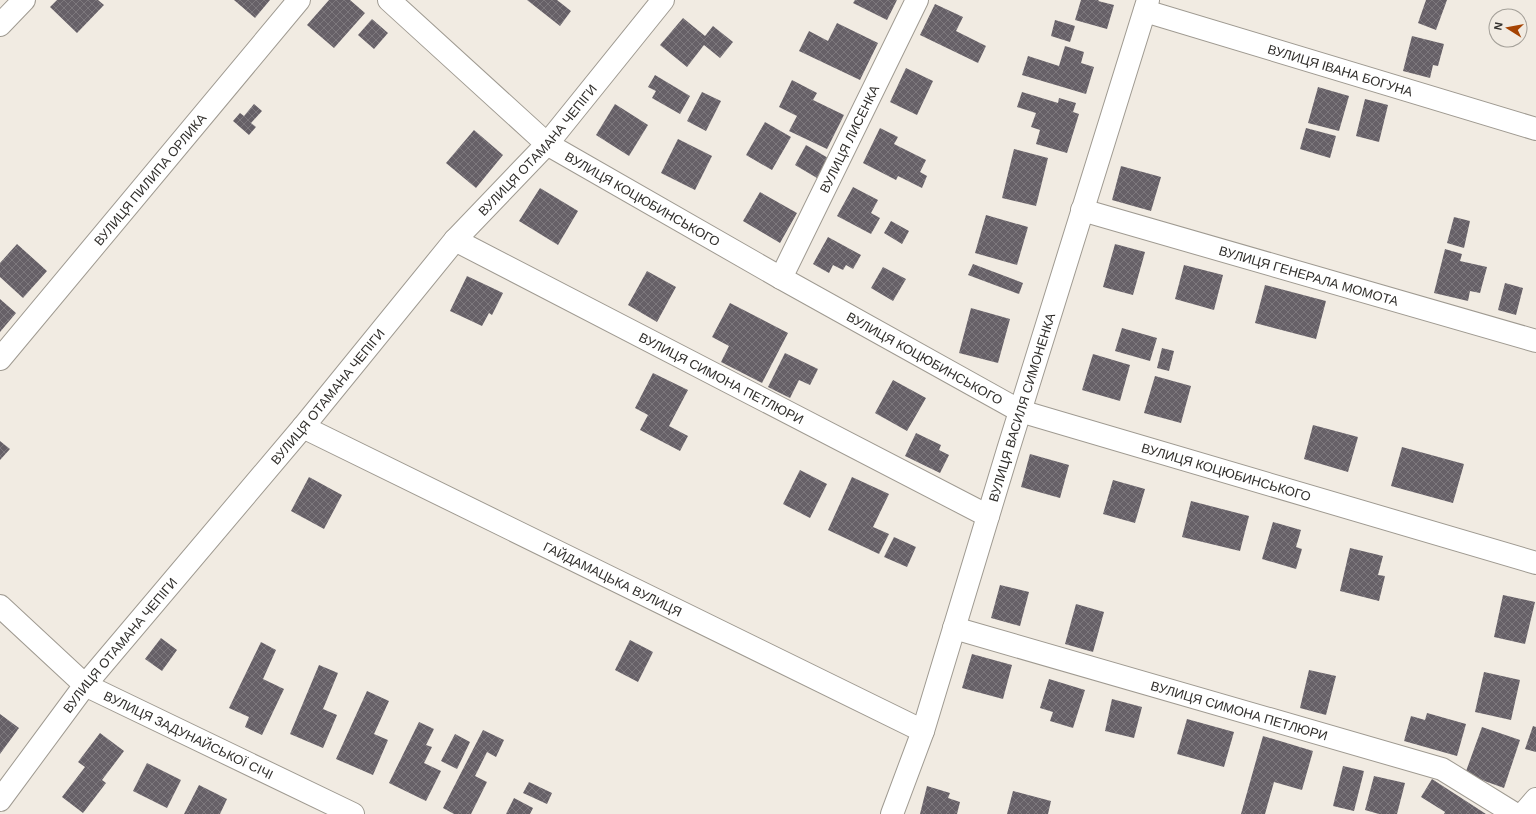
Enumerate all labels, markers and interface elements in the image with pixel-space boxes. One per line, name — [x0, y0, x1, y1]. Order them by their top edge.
north arrow — [1488, 8, 1528, 48]
text: N — [1492, 21, 1505, 31]
street label: ВУЛИЦЯ ІВАНА БОГУНА — [1266, 41, 1415, 99]
street label: ВУЛИЦЯ ОТАМАНА ЧЕПІГИ — [475, 81, 600, 219]
street label: ВУЛИЦЯ ЛИСЕНКА — [817, 82, 882, 195]
street label: ВУЛИЦЯ ПИЛИПА ОРЛИКА — [91, 110, 210, 248]
street label: ВУЛИЦЯ КОЦЮБИНСЬКОГО — [562, 149, 723, 249]
street label: ВУЛИЦЯ ГЕНЕРАЛА МОМОТА — [1217, 243, 1400, 309]
street label: ВУЛИЦЯ КОЦЮБИНСЬКОГО — [844, 309, 1005, 408]
street label: ВУЛИЦЯ ВАСИЛЯ СИМОНЕНКА — [986, 311, 1058, 504]
street label: ВУЛИЦЯ ОТАМАНА ЧЕПІГИ — [268, 326, 388, 467]
street label: ВУЛИЦЯ СИМОНА ПЕТЛЮРИ — [636, 330, 806, 427]
street label: ВУЛИЦЯ КОЦЮБИНСЬКОГО — [1140, 440, 1313, 504]
street label: ГАЙДАМАЦЬКА ВУЛИЦЯ — [541, 539, 684, 620]
street label: ВУЛИЦЯ ОТАМАНА ЧЕПІГИ — [60, 575, 180, 716]
street label: ВУЛИЦЯ СИМОНА ПЕТЛЮРИ — [1149, 678, 1329, 744]
street label: ВУЛИЦЯ ЗАДУНАЙСЬКОЇ СІЧІ — [101, 688, 276, 782]

